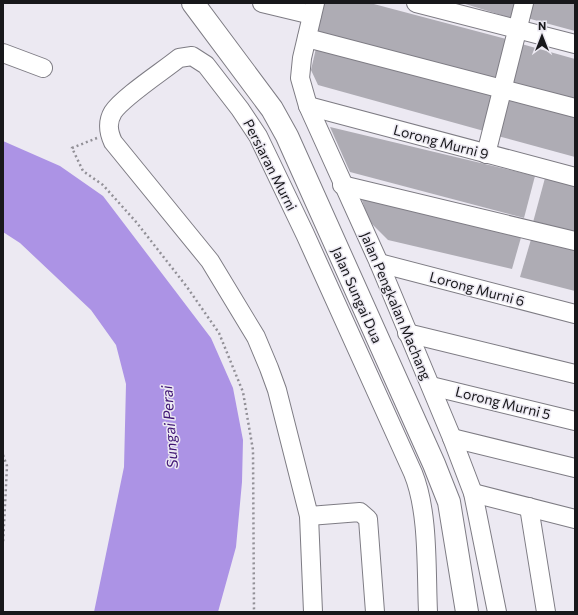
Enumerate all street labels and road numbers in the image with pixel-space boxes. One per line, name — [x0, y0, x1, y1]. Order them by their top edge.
street label: Persiaran Murni — [240, 116, 301, 213]
street label: Lorong Murni 9 — [392, 121, 491, 162]
street label: Jalan Pengkalan Machang — [357, 229, 436, 383]
street label: Jalan Sungai Dua — [329, 244, 386, 346]
street label: Lorong Murni 6 — [428, 268, 527, 309]
street label: Lorong Murni 5 — [454, 382, 552, 423]

